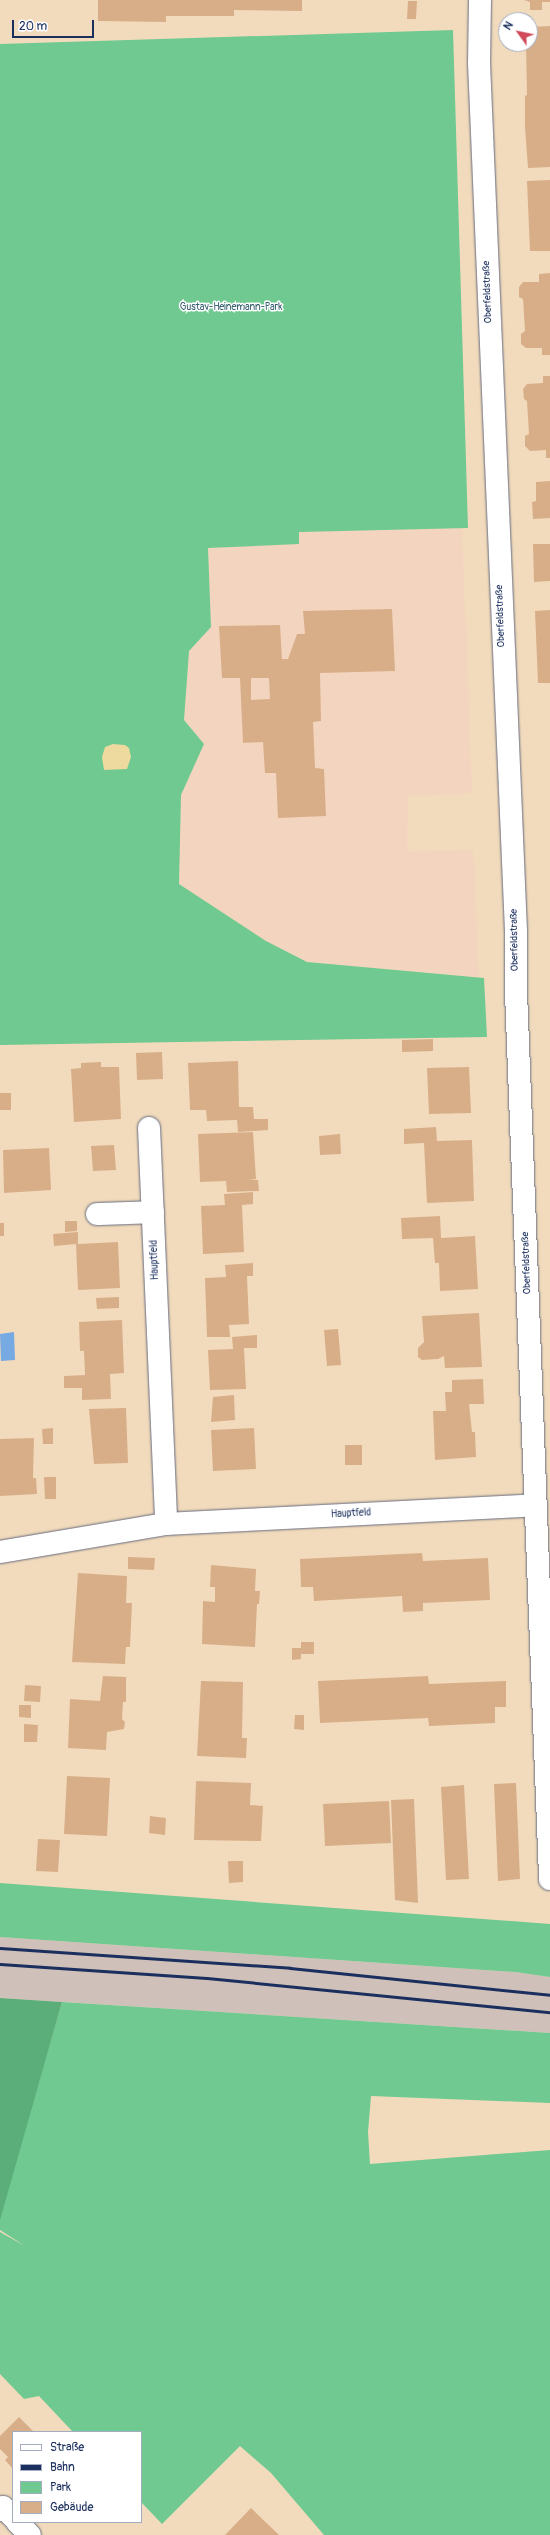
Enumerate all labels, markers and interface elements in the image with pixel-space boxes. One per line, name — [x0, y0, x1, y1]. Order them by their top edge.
scale bar — [14, 12, 96, 38]
north arrow — [498, 12, 538, 52]
text: 20 m — [19, 19, 47, 34]
text: N — [501, 19, 516, 32]
street label: Oberfeldstraße — [481, 261, 495, 323]
park label: Gustav-Heinemann-Park — [180, 302, 282, 314]
street label: Oberfeldstraße — [494, 585, 508, 647]
street label: Oberfeldstraße — [508, 909, 522, 971]
street label: Oberfeldstraße — [520, 1232, 534, 1294]
street label: Hauptfeld — [148, 1240, 162, 1280]
street label: Hauptfeld — [331, 1507, 371, 1521]
legend — [12, 2431, 142, 2523]
text: Straße — [50, 2440, 84, 2455]
text: Bahn — [50, 2460, 75, 2475]
text: Park — [50, 2480, 71, 2495]
text: Gebäude — [50, 2500, 93, 2515]

